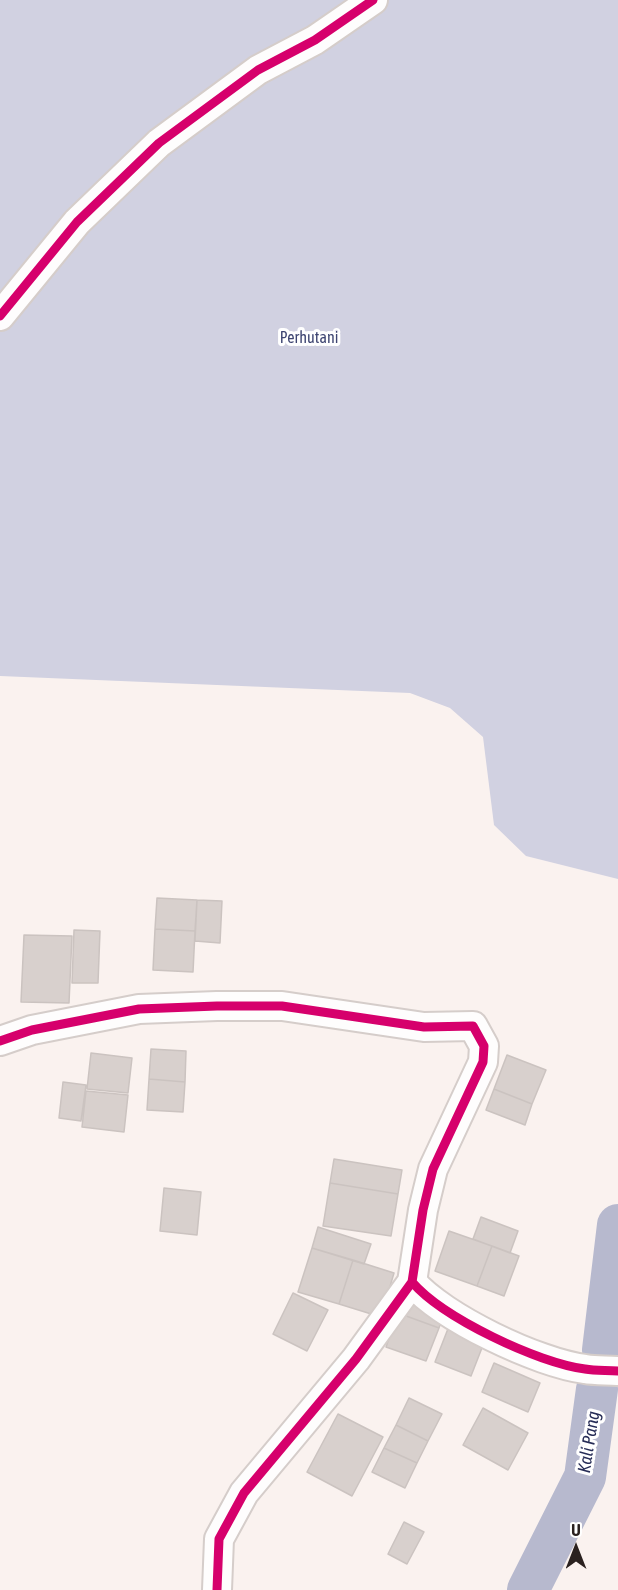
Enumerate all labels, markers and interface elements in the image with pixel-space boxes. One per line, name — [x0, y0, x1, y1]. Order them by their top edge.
park label: Perhutani — [280, 328, 338, 348]
water label: Kali Pang — [573, 1409, 605, 1475]
north arrow — [546, 1518, 606, 1578]
text: U — [571, 1521, 581, 1539]

